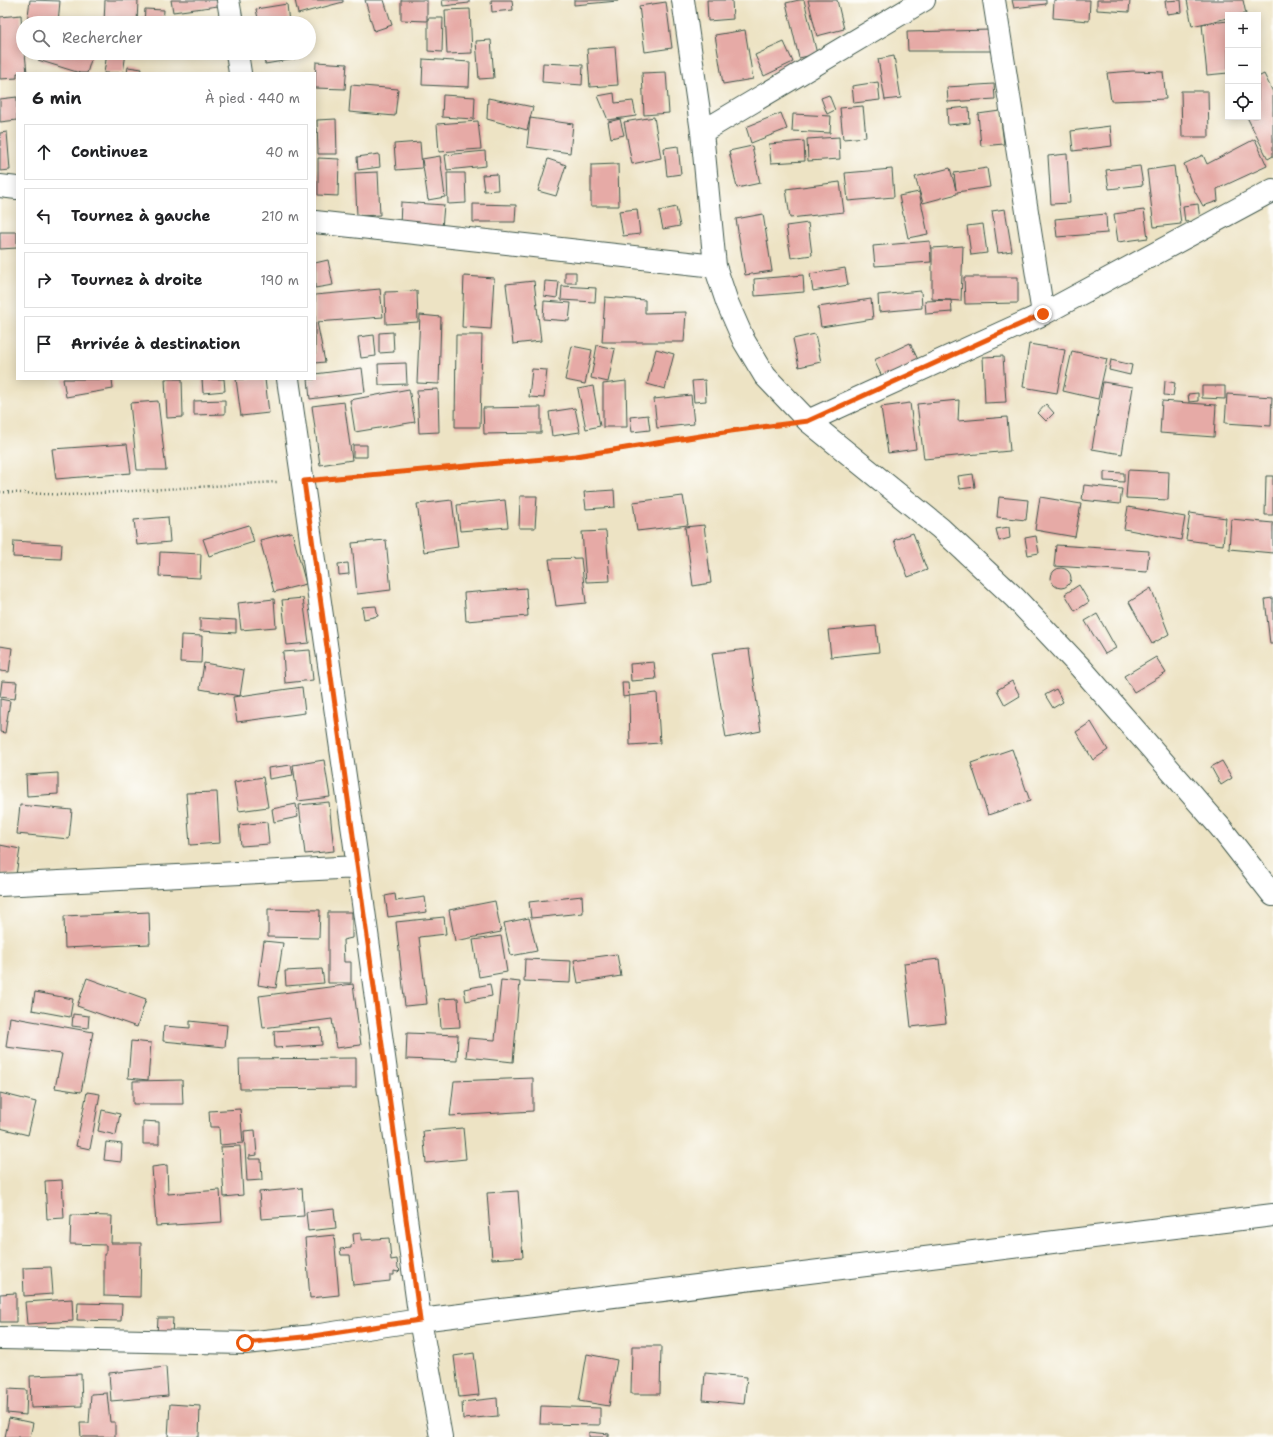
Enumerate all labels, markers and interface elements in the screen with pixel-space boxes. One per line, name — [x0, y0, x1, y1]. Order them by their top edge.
map controls — [1225, 12, 1261, 120]
button: + — [1225, 12, 1261, 48]
search box — [16, 16, 316, 60]
icon: search — [30, 27, 52, 49]
text: Rechercher — [62, 28, 143, 48]
button: − — [1225, 48, 1261, 84]
button: locate — [1225, 84, 1261, 120]
text: 6 min — [32, 87, 82, 109]
text: À pied · 440 m — [205, 90, 300, 107]
icon: ahead — [33, 141, 55, 163]
text: Continuez — [71, 142, 148, 162]
text: 40 m — [265, 144, 299, 161]
icon: left — [33, 205, 55, 227]
text: Tournez à gauche — [71, 206, 211, 226]
text: 210 m — [261, 208, 299, 225]
icon: right — [33, 269, 55, 291]
text: Tournez à droite — [71, 270, 203, 290]
text: 190 m — [260, 272, 299, 289]
route end — [1034, 305, 1052, 323]
icon: arrive — [33, 333, 55, 355]
text: Arrivée à destination — [71, 334, 240, 354]
route start — [236, 1334, 254, 1352]

